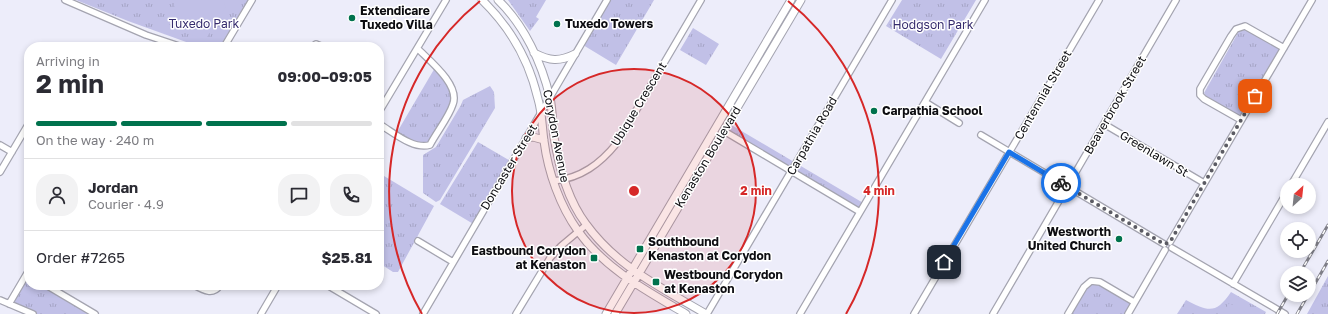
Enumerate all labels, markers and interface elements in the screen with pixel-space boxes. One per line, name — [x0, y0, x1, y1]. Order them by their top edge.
place label: Extendicare Tuxedo Villa — [360, 3, 433, 32]
marker: Extendicare Tuxedo Villa — [347, 13, 357, 23]
park label: Tuxedo Park — [169, 16, 239, 31]
place label: Tuxedo Towers — [565, 16, 653, 31]
park label: Hodgson Park — [892, 17, 974, 32]
marker: Tuxedo Towers — [552, 19, 562, 29]
street label: Centennial Street — [1011, 47, 1074, 142]
text: Arriving in — [36, 53, 100, 69]
street label: Beaverbrook Street — [1080, 53, 1149, 157]
street label: Ubique Crescent — [608, 59, 670, 149]
text: 09:00–09:05 — [277, 67, 372, 85]
text: 2 min — [36, 68, 104, 99]
pin — [1238, 79, 1272, 113]
icon: bag — [1244, 85, 1266, 107]
street label: Corydon Avenue — [540, 88, 573, 184]
street label: Carpathia Road — [783, 94, 840, 178]
street label: Kenaston Boulevard — [671, 103, 744, 210]
place label: Carpathia School — [882, 103, 982, 118]
marker: Carpathia School — [869, 106, 879, 116]
street label: Doncaster Street — [477, 121, 540, 212]
street label: Greenlawn St — [1117, 127, 1191, 180]
text: On the way · 240 m — [36, 132, 154, 148]
courier — [1041, 163, 1081, 203]
icon: bike — [1050, 172, 1072, 194]
button: person — [36, 174, 78, 216]
button: chat — [278, 174, 320, 216]
button: phone — [330, 174, 372, 216]
text: Jordan — [88, 178, 138, 196]
north arrow — [1280, 178, 1316, 214]
map controls — [1280, 178, 1316, 302]
text: 2 min — [740, 183, 772, 198]
text: 4 min — [863, 183, 895, 198]
centre of rings — [627, 184, 641, 198]
text: Courier · 4.9 — [88, 196, 164, 212]
button: locate — [1280, 222, 1316, 258]
place label: Westworth United Church — [1028, 224, 1111, 253]
place label: Southbound Kenaston at Corydon — [648, 234, 771, 263]
marker: Westworth United Church — [1114, 234, 1124, 244]
place label: Eastbound Corydon at Kenaston — [471, 243, 586, 272]
marker: Southbound Kenaston at Corydon — [635, 244, 645, 254]
pin — [927, 245, 961, 279]
text: Order #7265 — [36, 248, 125, 266]
text: $25.81 — [322, 248, 372, 266]
icon: home — [933, 251, 955, 273]
marker: Eastbound Corydon at Kenaston — [589, 253, 599, 263]
button: layers — [1280, 266, 1316, 302]
place label: Westbound Corydon at Kenaston — [664, 267, 783, 296]
marker: Westbound Corydon at Kenaston — [651, 277, 661, 287]

